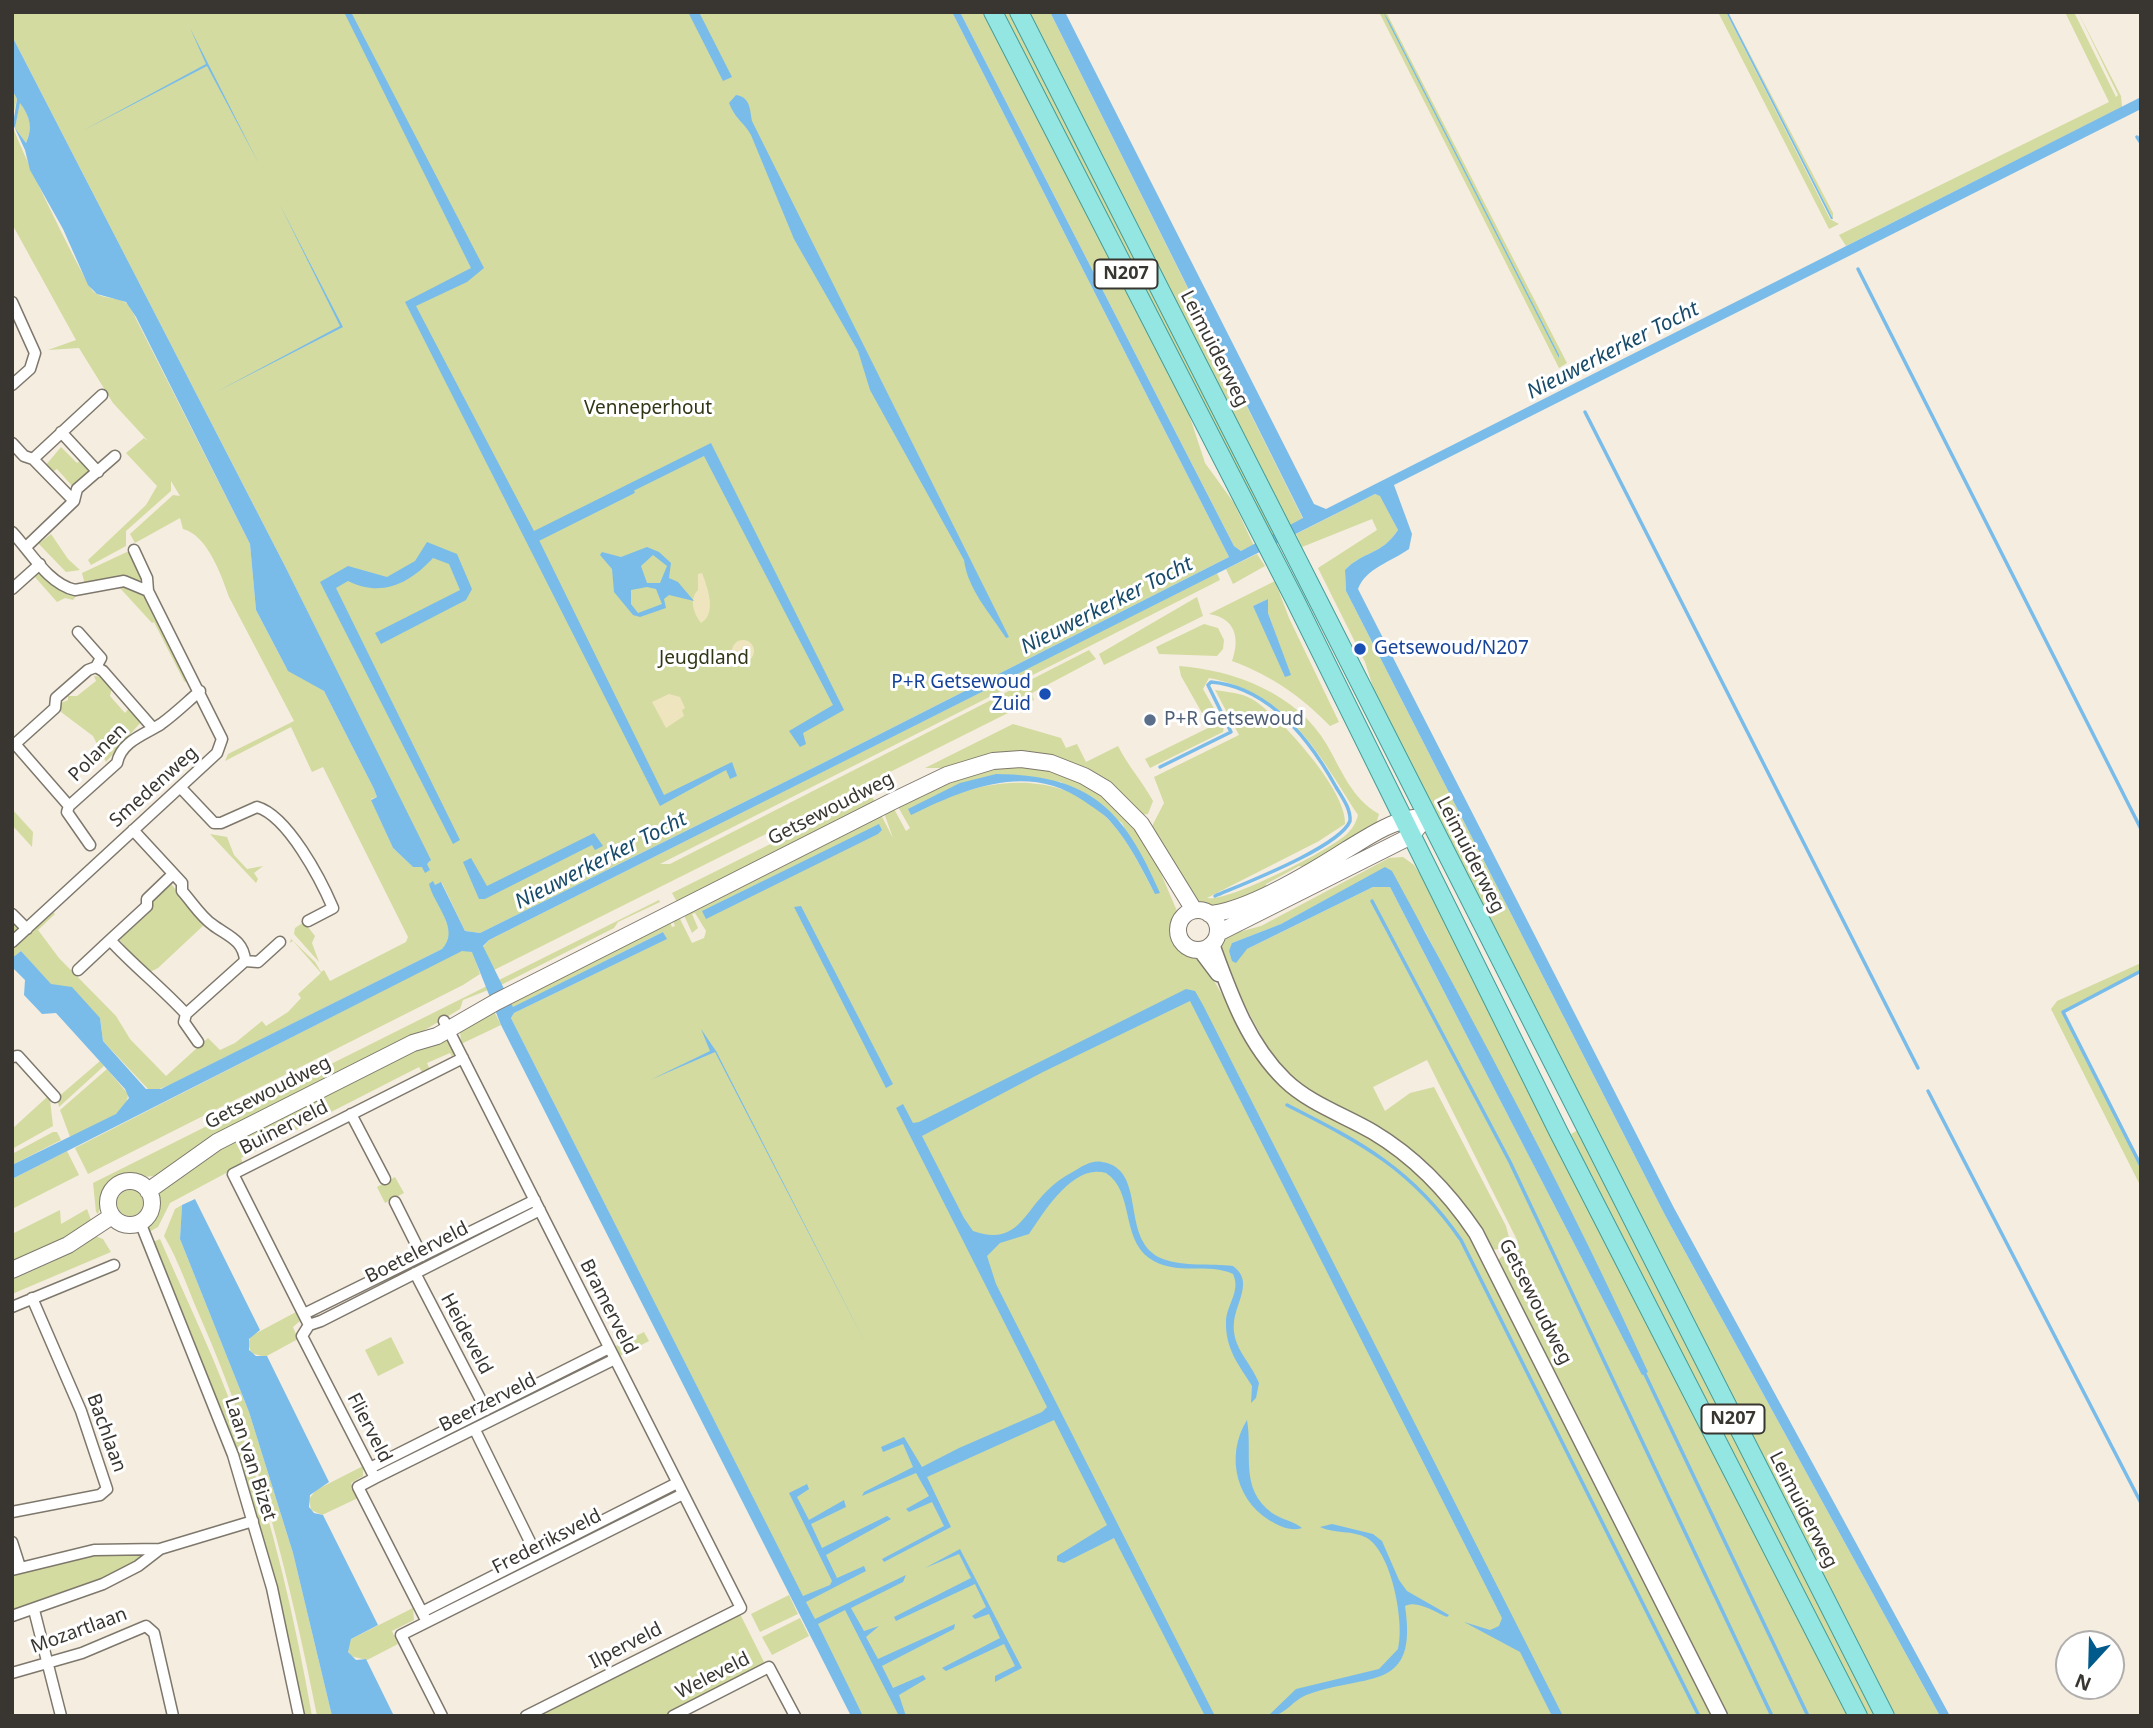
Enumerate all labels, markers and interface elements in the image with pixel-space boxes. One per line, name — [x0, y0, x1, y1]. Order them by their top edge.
road number: N207 — [1094, 260, 1158, 288]
street label: Leimuiderweg — [1175, 287, 1253, 411]
water label: Nieuwerkerker Tocht — [1523, 297, 1703, 405]
park label: Venneperhout — [584, 398, 712, 420]
water label: Nieuwerkerker Tocht — [1017, 552, 1197, 660]
place label: Getsewoud/N207 — [1374, 638, 1529, 660]
marker: Getsewoud/N207 — [1352, 641, 1368, 657]
park label: Jeugdland — [659, 648, 749, 670]
place label: P+R Getsewoud Zuid — [891, 672, 1031, 716]
marker: P+R Getsewoud Zuid — [1037, 686, 1053, 702]
place label: P+R Getsewoud — [1164, 709, 1304, 731]
marker: P+R Getsewoud — [1142, 712, 1158, 728]
street label: Polanen — [64, 719, 132, 787]
street label: Smedenweg — [105, 742, 203, 832]
street label: Getsewoudweg — [764, 768, 898, 850]
street label: Leimuiderweg — [1431, 793, 1509, 917]
water label: Nieuwerkerker Tocht — [511, 807, 691, 915]
street label: Getsewoudweg — [201, 1052, 335, 1134]
street label: Buinerveld — [236, 1096, 332, 1160]
street label: Boetelerveld — [362, 1217, 472, 1289]
street label: Getsewoudweg — [1494, 1235, 1576, 1369]
street label: Bramerveld — [574, 1256, 642, 1358]
street label: Heideveld — [435, 1290, 497, 1378]
street label: Beerzerveld — [436, 1369, 540, 1437]
street label: Flierveld — [342, 1389, 396, 1467]
street label: Bachlaan — [81, 1391, 131, 1475]
street label: Laan van Bizet — [219, 1394, 281, 1524]
road number: N207 — [1702, 1404, 1764, 1434]
street label: Leimuiderweg — [1764, 1448, 1842, 1572]
street label: Frederiksveld — [489, 1505, 605, 1579]
street label: Mozartlaan — [28, 1603, 130, 1659]
street label: Ilperveld — [586, 1618, 666, 1674]
north arrow — [2055, 1630, 2125, 1700]
street label: Weleveld — [672, 1648, 754, 1704]
text: N — [2071, 1668, 2095, 1698]

